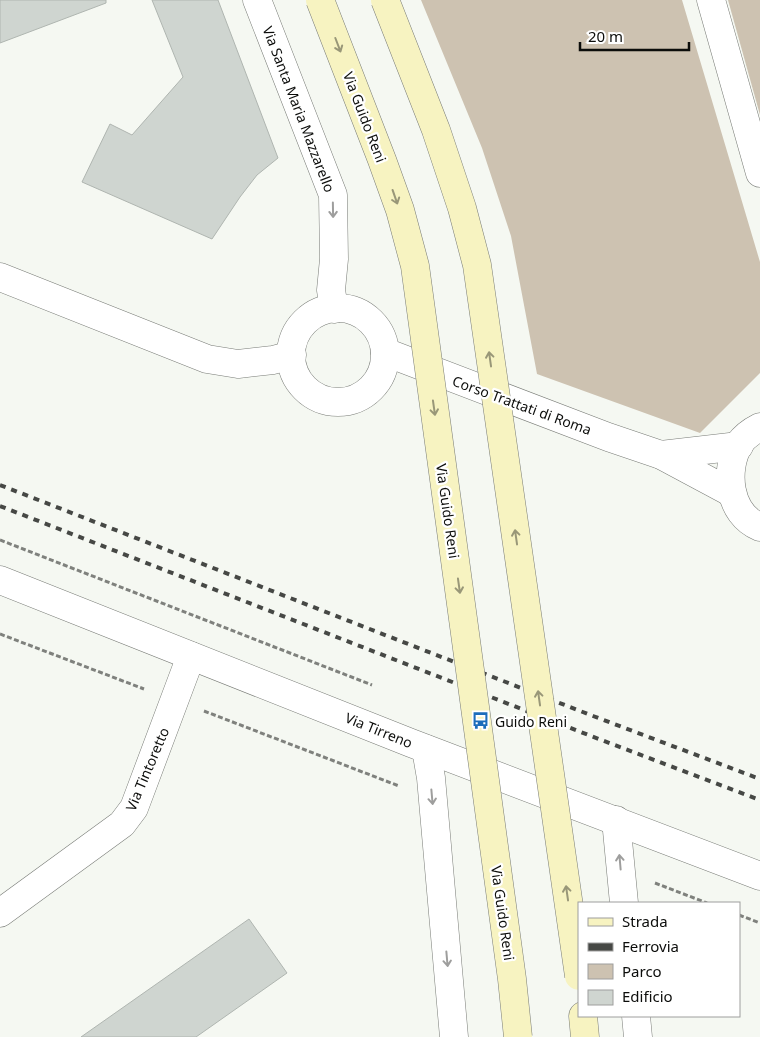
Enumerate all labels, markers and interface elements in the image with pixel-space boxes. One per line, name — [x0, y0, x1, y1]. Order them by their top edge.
scale bar — [580, 20, 689, 52]
street label: Via Santa Maria Mazzarello — [259, 23, 339, 195]
text: 20 m — [588, 26, 623, 46]
one-way arrow — [334, 38, 343, 53]
street label: Via Guido Reni — [339, 69, 391, 165]
one-way arrow — [391, 189, 401, 205]
one-way arrow — [328, 201, 338, 217]
one-way arrow — [485, 351, 495, 367]
street label: Corso Trattati di Roma — [450, 371, 594, 439]
one-way arrow — [429, 400, 439, 416]
street label: Via Guido Reni — [432, 462, 464, 560]
one-way arrow — [511, 529, 521, 545]
one-way arrow — [454, 578, 464, 594]
one-way arrow — [534, 690, 544, 706]
street label: Via Tirreno — [342, 708, 416, 752]
bus stop icon: Guido Reni — [471, 711, 491, 731]
place label: Guido Reni — [495, 712, 567, 731]
street label: Via Tintoretto — [121, 724, 173, 814]
one-way arrow — [427, 789, 437, 805]
one-way arrow — [616, 854, 625, 870]
street label: Via Guido Reni — [487, 864, 519, 962]
one-way arrow — [562, 885, 572, 901]
legend — [578, 902, 740, 1017]
text: Strada — [622, 911, 668, 931]
text: Ferrovia — [622, 936, 679, 956]
one-way arrow — [442, 951, 452, 967]
text: Parco — [622, 961, 662, 981]
text: Edificio — [622, 986, 673, 1006]

